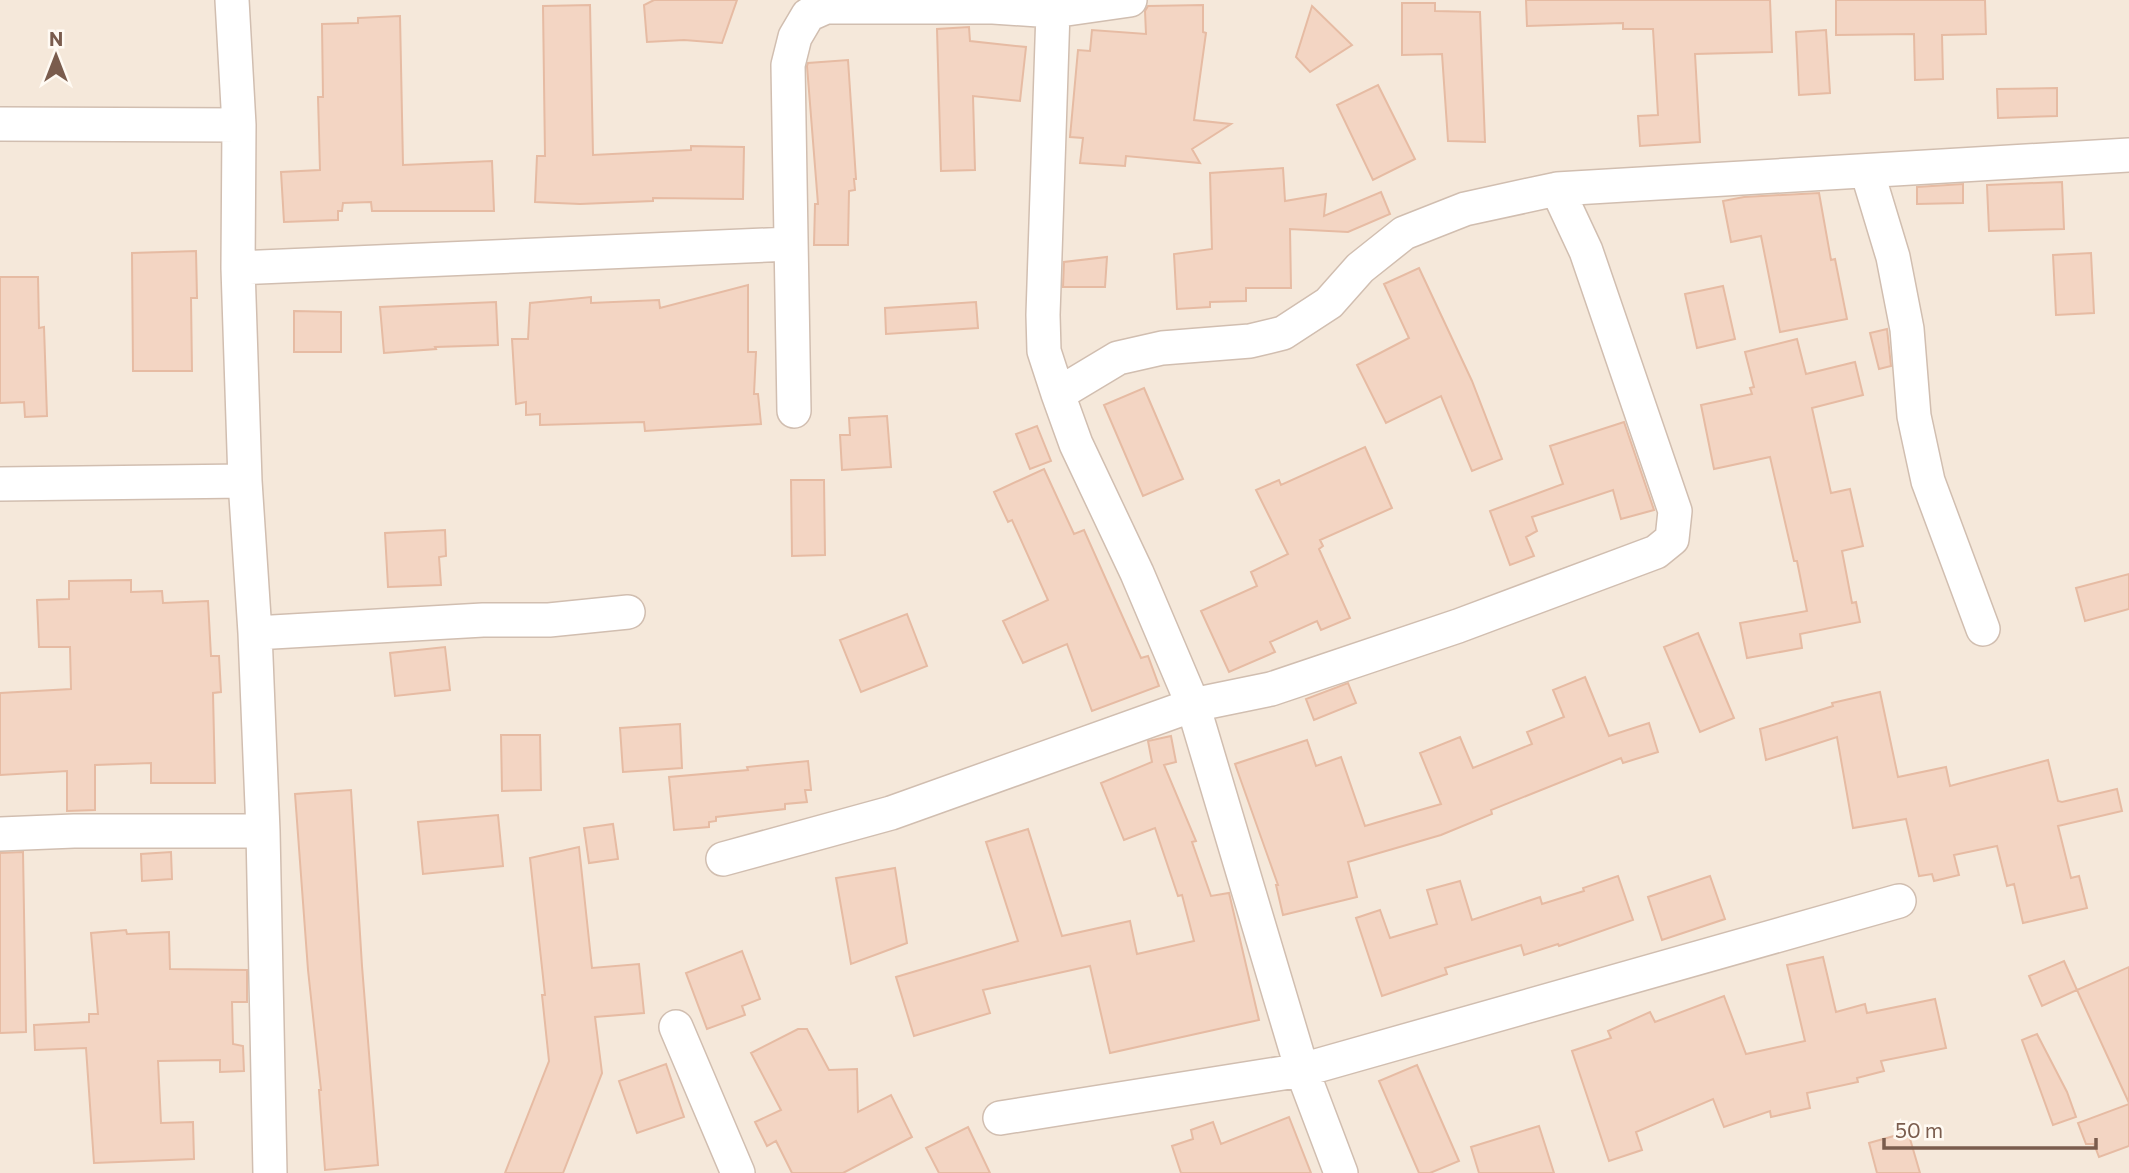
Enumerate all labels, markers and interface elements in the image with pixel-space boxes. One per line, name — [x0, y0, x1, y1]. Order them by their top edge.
north arrow — [21, 21, 91, 91]
text: N — [49, 27, 63, 50]
scale bar — [1884, 1106, 2096, 1150]
text: 50 m — [1895, 1117, 1943, 1142]

